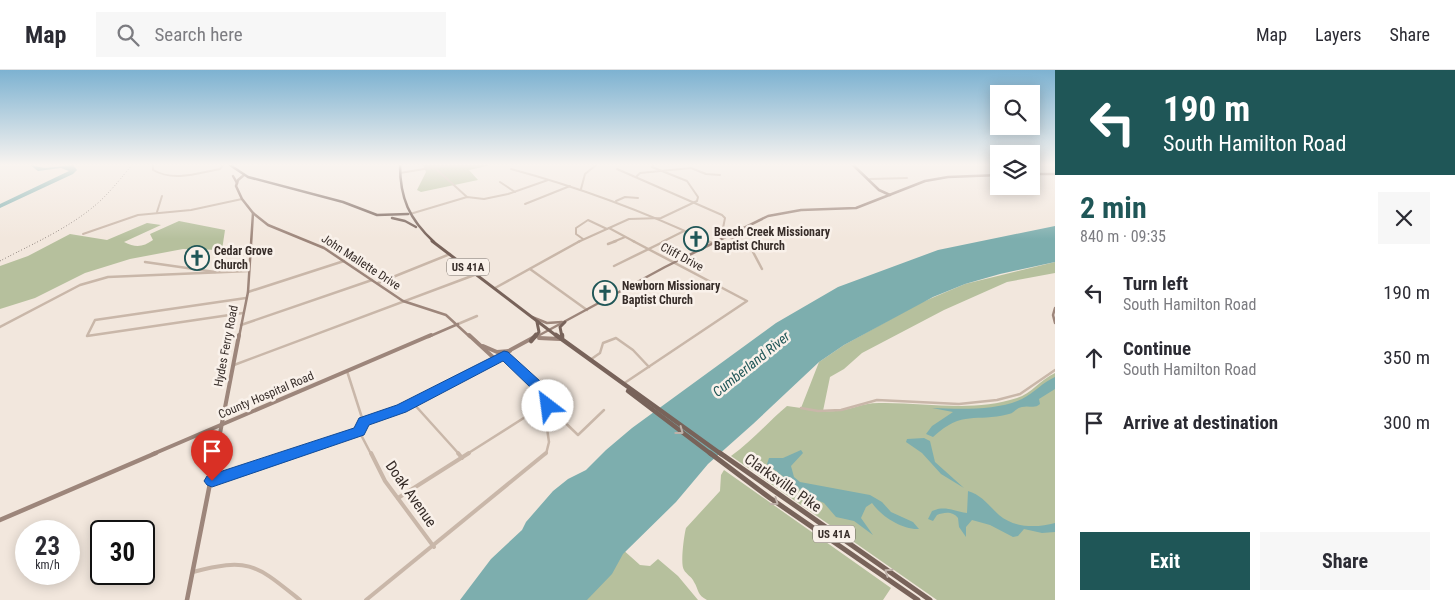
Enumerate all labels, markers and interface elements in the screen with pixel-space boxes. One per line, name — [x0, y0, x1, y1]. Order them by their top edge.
search box — [96, 12, 446, 57]
text: Map — [25, 21, 66, 49]
icon: search — [114, 21, 142, 49]
text: Search here — [154, 23, 243, 46]
text: Map — [1256, 24, 1287, 45]
text: Layers — [1315, 24, 1362, 45]
text: Share — [1390, 24, 1430, 45]
map controls — [990, 85, 1040, 195]
button: search — [990, 85, 1040, 135]
text: 190 m — [1163, 89, 1250, 130]
icon: left — [1080, 90, 1145, 155]
text: South Hamilton Road — [1163, 131, 1346, 156]
button: layers — [990, 145, 1040, 195]
text: 2 min — [1080, 190, 1147, 225]
button: close — [1378, 192, 1430, 244]
place label: Beech Creek Missionary Baptist Church — [714, 225, 831, 253]
church icon: Beech Creek Missionary Baptist Church — [683, 226, 709, 252]
text: 840 m · 09:35 — [1080, 227, 1166, 246]
street label: John Mallette Drive — [319, 231, 404, 293]
street label: Cliff Drive — [658, 240, 706, 274]
place label: Cedar Grove Church — [214, 244, 273, 272]
church icon: Cedar Grove Church — [184, 245, 210, 271]
road number: US 41A — [447, 258, 489, 276]
text: Turn left — [1123, 272, 1188, 295]
place label: Newborn Missionary Baptist Church — [622, 279, 721, 307]
icon: left — [1080, 279, 1108, 307]
church icon: Newborn Missionary Baptist Church — [592, 280, 618, 306]
text: 190 m — [1383, 281, 1430, 304]
text: South Hamilton Road — [1123, 295, 1256, 314]
street label: Hydes Ferry Road — [211, 304, 241, 388]
water label: Cumberland River — [709, 328, 793, 400]
text: Continue — [1123, 337, 1191, 360]
icon: ahead — [1080, 344, 1108, 372]
text: 350 m — [1383, 346, 1430, 369]
text: South Hamilton Road — [1123, 360, 1256, 379]
street label: County Hospital Road — [216, 369, 316, 421]
position arrow — [521, 379, 573, 431]
icon: arrive — [1080, 409, 1108, 437]
text: Arrive at destination — [1123, 411, 1278, 434]
text: 300 m — [1383, 411, 1430, 434]
one-way arrow — [674, 426, 683, 434]
pin — [191, 430, 233, 481]
icon: arrive — [198, 437, 226, 465]
street label: Clarksville Pike — [741, 450, 825, 516]
street label: Doak Avenue — [382, 457, 440, 531]
one-way arrow — [769, 496, 779, 505]
speed limit sign: 30 — [90, 520, 155, 585]
road number: US 41A — [813, 526, 855, 542]
text: 23 — [35, 532, 60, 561]
button: Exit — [1080, 532, 1250, 590]
button: Share — [1260, 532, 1430, 590]
text: km/h — [35, 558, 60, 572]
one-way arrow — [885, 569, 894, 578]

